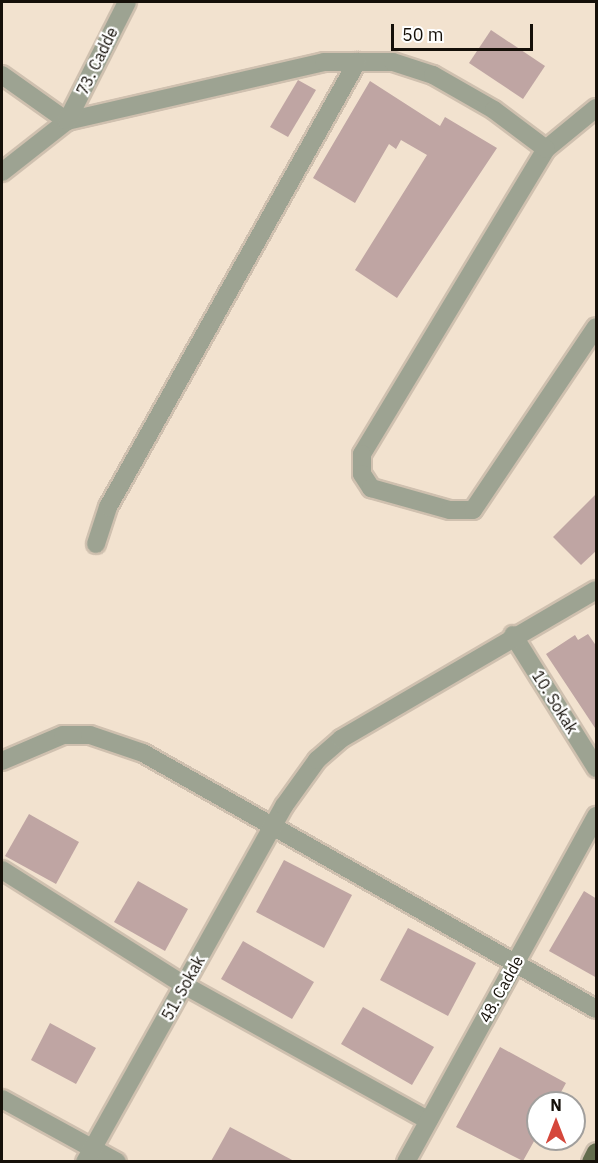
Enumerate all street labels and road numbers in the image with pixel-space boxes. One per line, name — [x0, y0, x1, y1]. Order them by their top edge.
street label: 73. Cadde — [72, 24, 122, 98]
street label: 10. Sokak — [528, 667, 582, 737]
street label: 51. Sokak — [157, 952, 209, 1024]
street label: 48. Cadde — [475, 952, 527, 1026]

